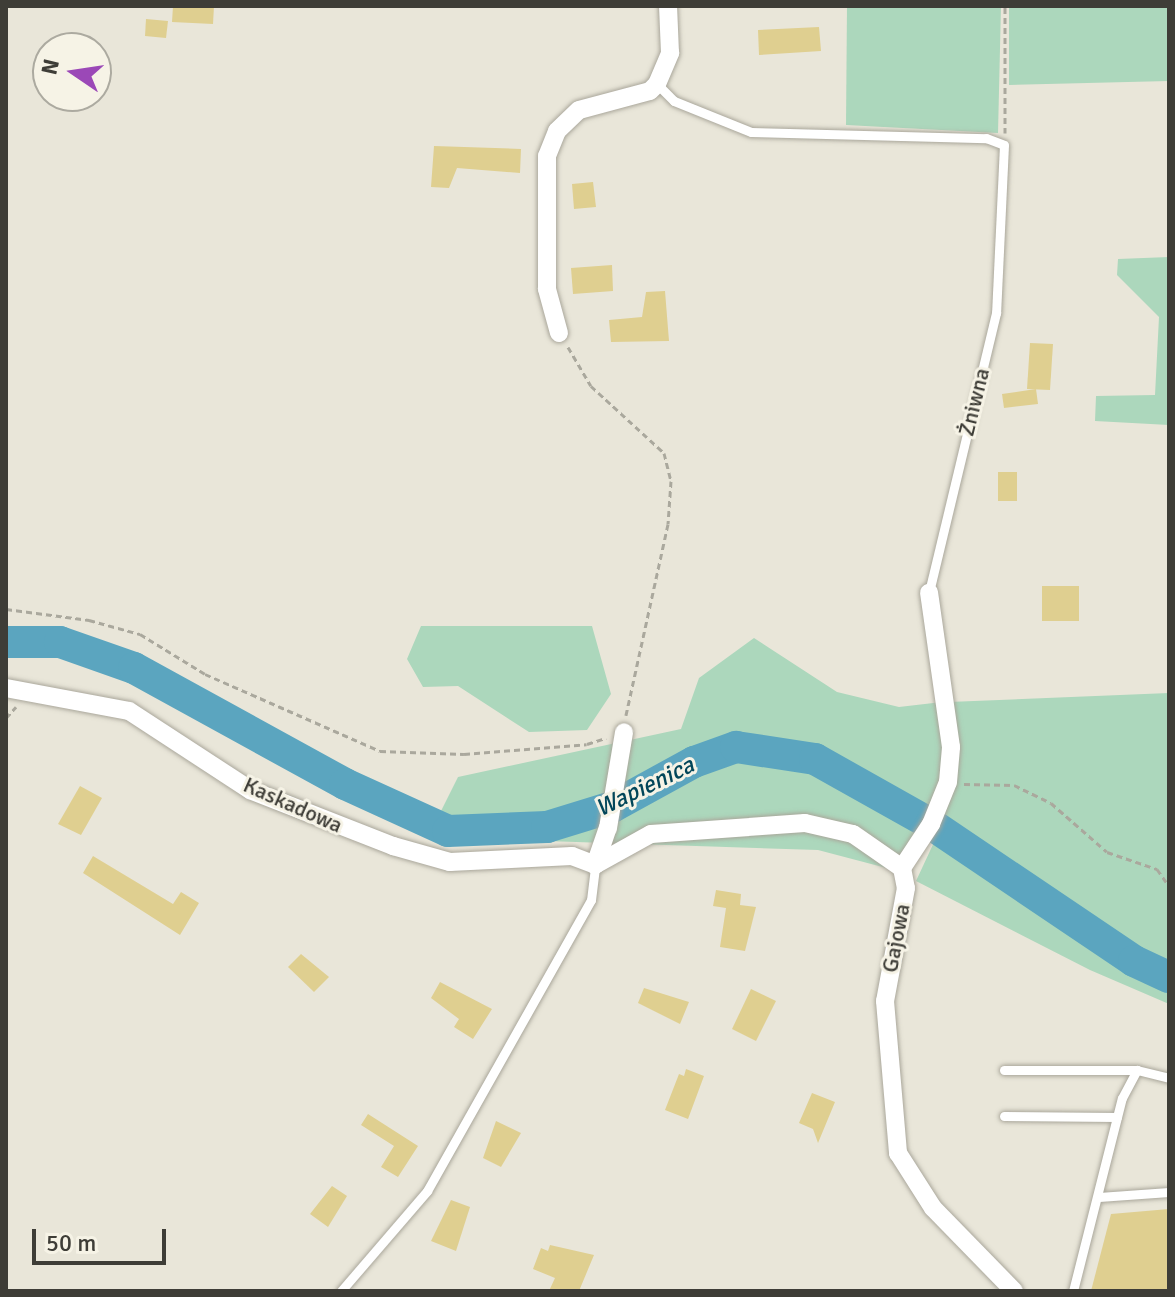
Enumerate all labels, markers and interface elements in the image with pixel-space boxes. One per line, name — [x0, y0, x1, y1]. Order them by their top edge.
north arrow — [32, 32, 112, 112]
text: N — [35, 56, 65, 77]
street label: Żniwna — [953, 365, 995, 439]
water label: Wapienica — [591, 751, 699, 823]
street label: Kaskadowa — [239, 771, 347, 839]
street label: Gajowa — [876, 901, 916, 975]
scale bar — [36, 1213, 170, 1263]
text: 50 m — [46, 1228, 96, 1258]

